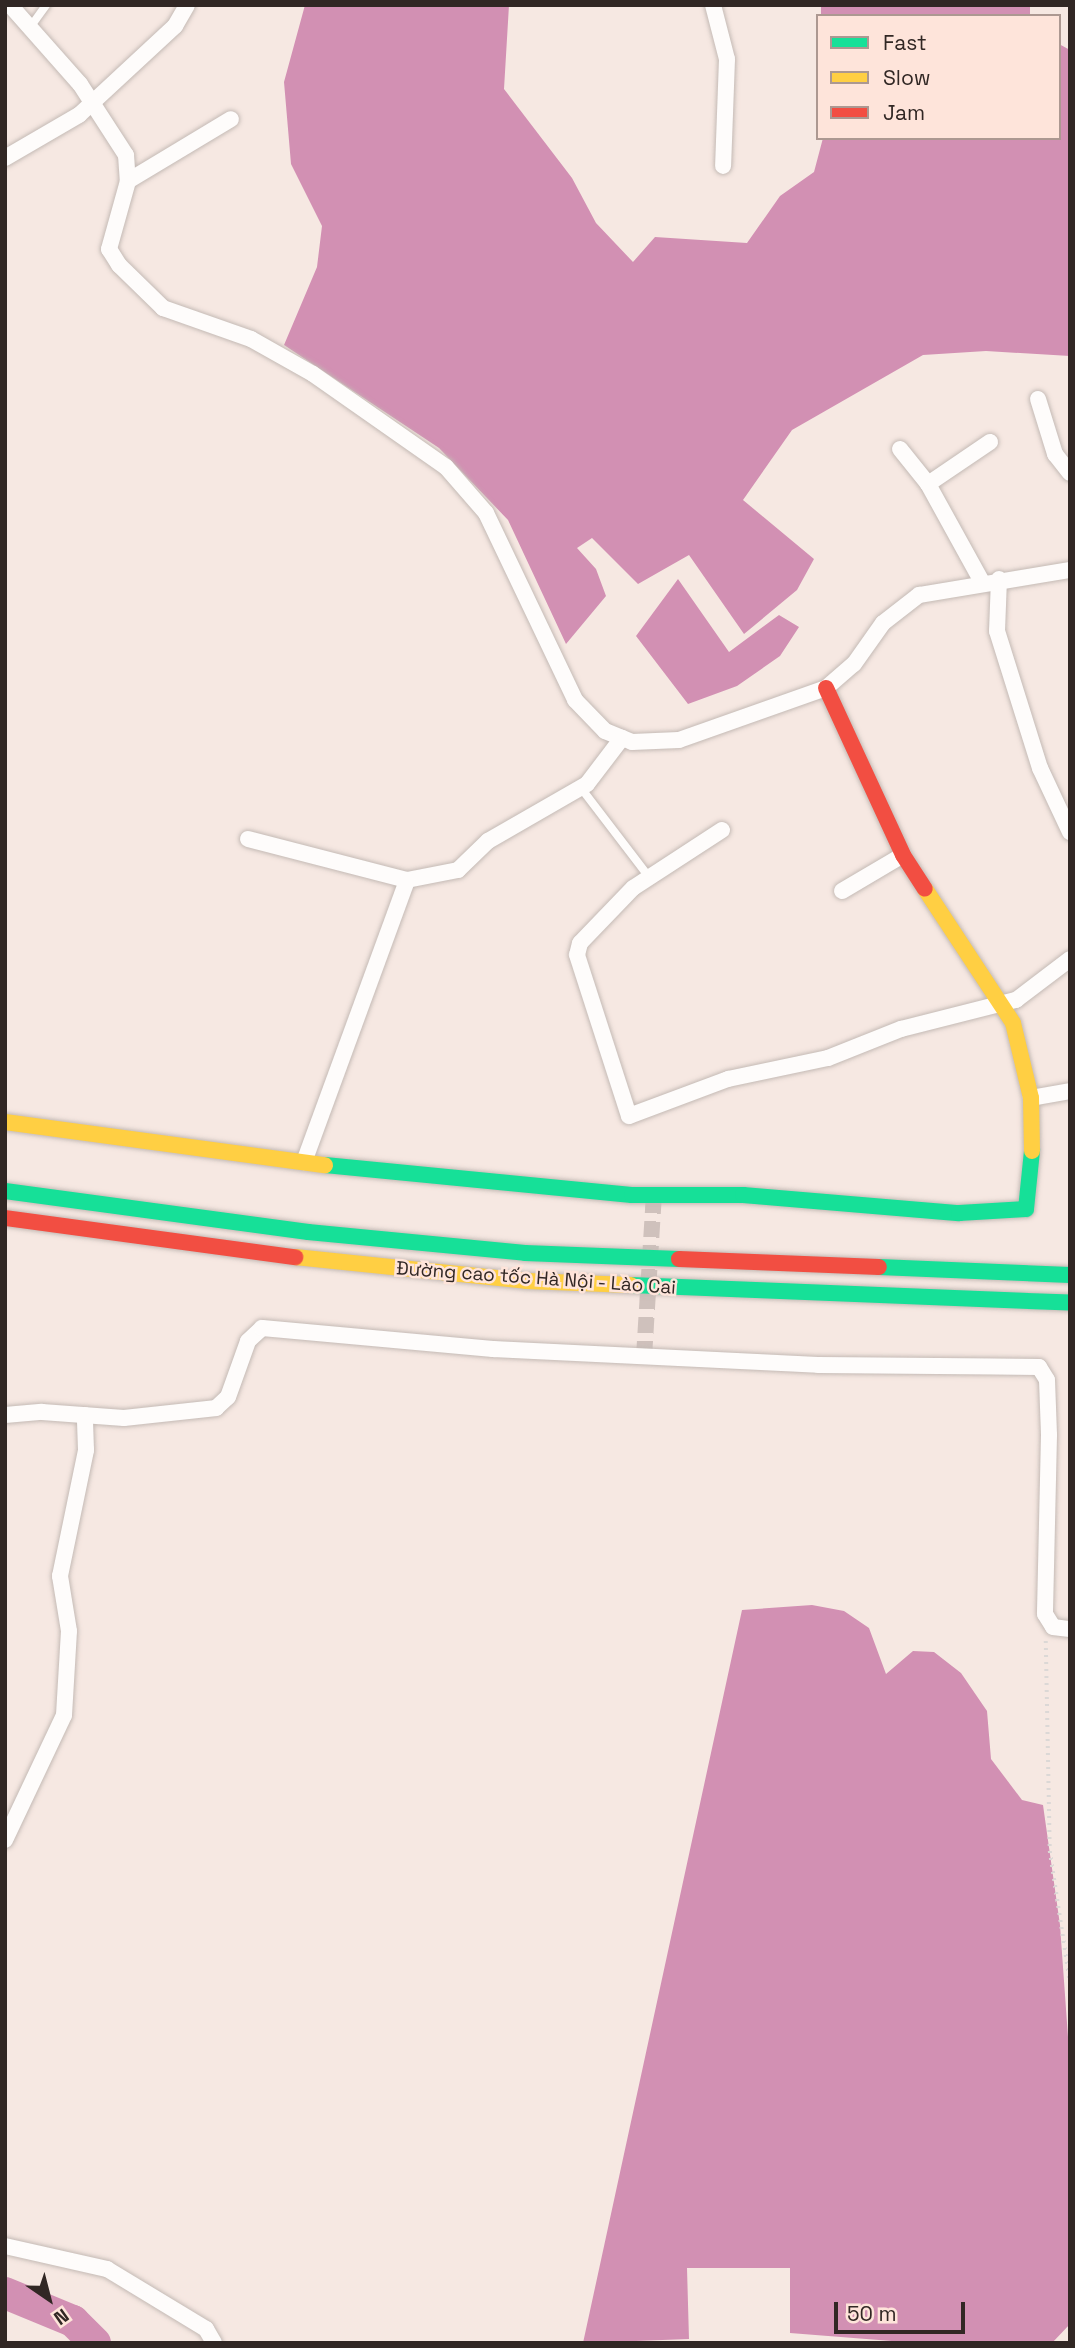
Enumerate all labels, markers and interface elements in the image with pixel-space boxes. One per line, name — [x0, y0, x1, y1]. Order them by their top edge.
legend — [816, 14, 1061, 140]
text: Fast — [883, 29, 927, 56]
text: Slow — [883, 64, 931, 91]
text: Jam — [883, 99, 925, 126]
street label: Đường cao tốc Hà Nội - Lào Cai — [395, 1257, 677, 1299]
north arrow — [14, 2264, 84, 2334]
scale bar — [837, 2288, 968, 2332]
text: 50 m — [847, 2300, 897, 2327]
text: N — [49, 2303, 74, 2330]

